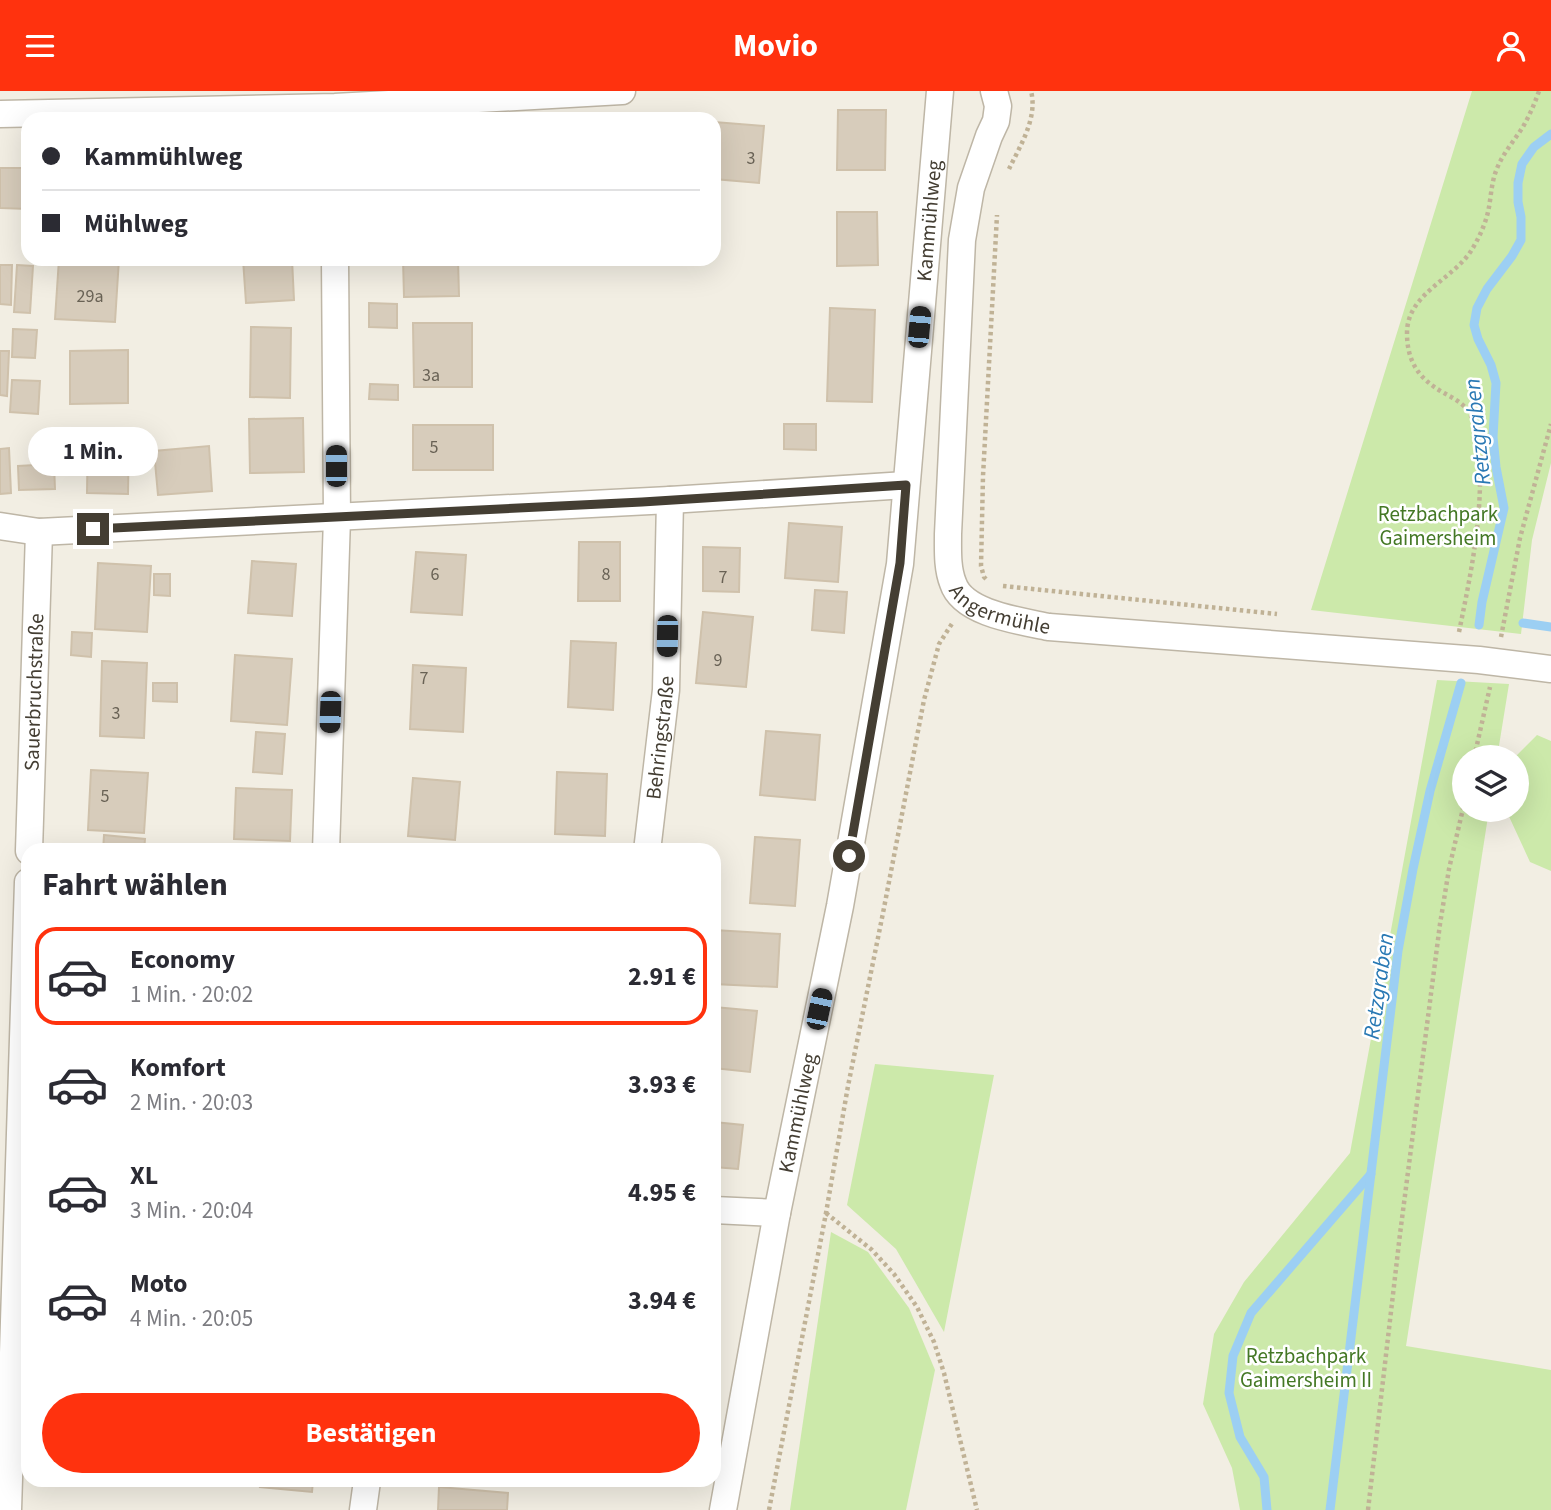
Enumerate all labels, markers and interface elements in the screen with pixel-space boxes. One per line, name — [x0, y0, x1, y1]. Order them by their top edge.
text: Movio — [733, 23, 818, 69]
icon: menu — [21, 27, 59, 65]
icon: person — [1492, 27, 1530, 65]
text: Kammühlweg — [84, 138, 242, 175]
house number: 3 — [747, 146, 756, 171]
street label: Kammühlweg — [909, 158, 949, 283]
text: Mühlweg — [84, 205, 188, 242]
house number: 29a — [77, 284, 103, 309]
car — [907, 305, 932, 349]
house number: 3a — [422, 363, 440, 388]
water label: Retzgraben — [1455, 377, 1500, 487]
callout: 1 Min. — [28, 427, 158, 477]
text: 1 Min. — [63, 435, 123, 468]
house number: 5 — [430, 435, 439, 460]
car — [326, 445, 347, 487]
park label: Retzbachpark Gaimersheim — [1378, 499, 1499, 553]
route end — [77, 513, 109, 545]
house number: 6 — [431, 562, 440, 587]
house number: 8 — [602, 562, 611, 587]
house number: 7 — [719, 565, 728, 590]
street label: Angermühle — [942, 578, 1053, 642]
street label: Sauerbruchstraße — [17, 613, 51, 771]
car — [657, 615, 678, 657]
house number: 9 — [714, 648, 723, 673]
house number: 7 — [420, 666, 429, 691]
street label: Behringstraße — [638, 676, 681, 801]
car — [319, 691, 342, 733]
house number: 3 — [112, 701, 121, 726]
map controls — [1452, 745, 1529, 822]
button: layers — [1452, 745, 1529, 822]
house number: 5 — [101, 784, 110, 809]
route start — [833, 840, 865, 872]
text: Fahrt wählen — [42, 862, 228, 908]
water label: Retzgraben — [1355, 931, 1402, 1042]
text: Economy — [130, 941, 235, 978]
icon: car — [46, 945, 109, 1008]
text: 2.91 € — [628, 958, 696, 995]
text: 1 Min. · 20:02 — [130, 978, 253, 1011]
car — [805, 986, 834, 1032]
text: Komfort — [130, 1049, 226, 1086]
street label: Kammühlweg — [771, 1050, 825, 1176]
icon: car — [46, 1053, 109, 1116]
text: 3.93 € — [628, 1066, 696, 1103]
text: 2 Min. · 20:03 — [130, 1086, 253, 1119]
text: XL — [130, 1157, 158, 1194]
icon: car — [46, 1161, 109, 1224]
text: 4.95 € — [628, 1174, 696, 1211]
text: 3 Min. · 20:04 — [130, 1194, 253, 1227]
text: Moto — [130, 1265, 187, 1302]
icon: car — [46, 1269, 109, 1332]
text: 3.94 € — [628, 1282, 696, 1319]
text: 4 Min. · 20:05 — [130, 1302, 253, 1335]
park label: Retzbachpark Gaimersheim II — [1240, 1341, 1372, 1395]
button: Bestätigen — [42, 1393, 700, 1473]

